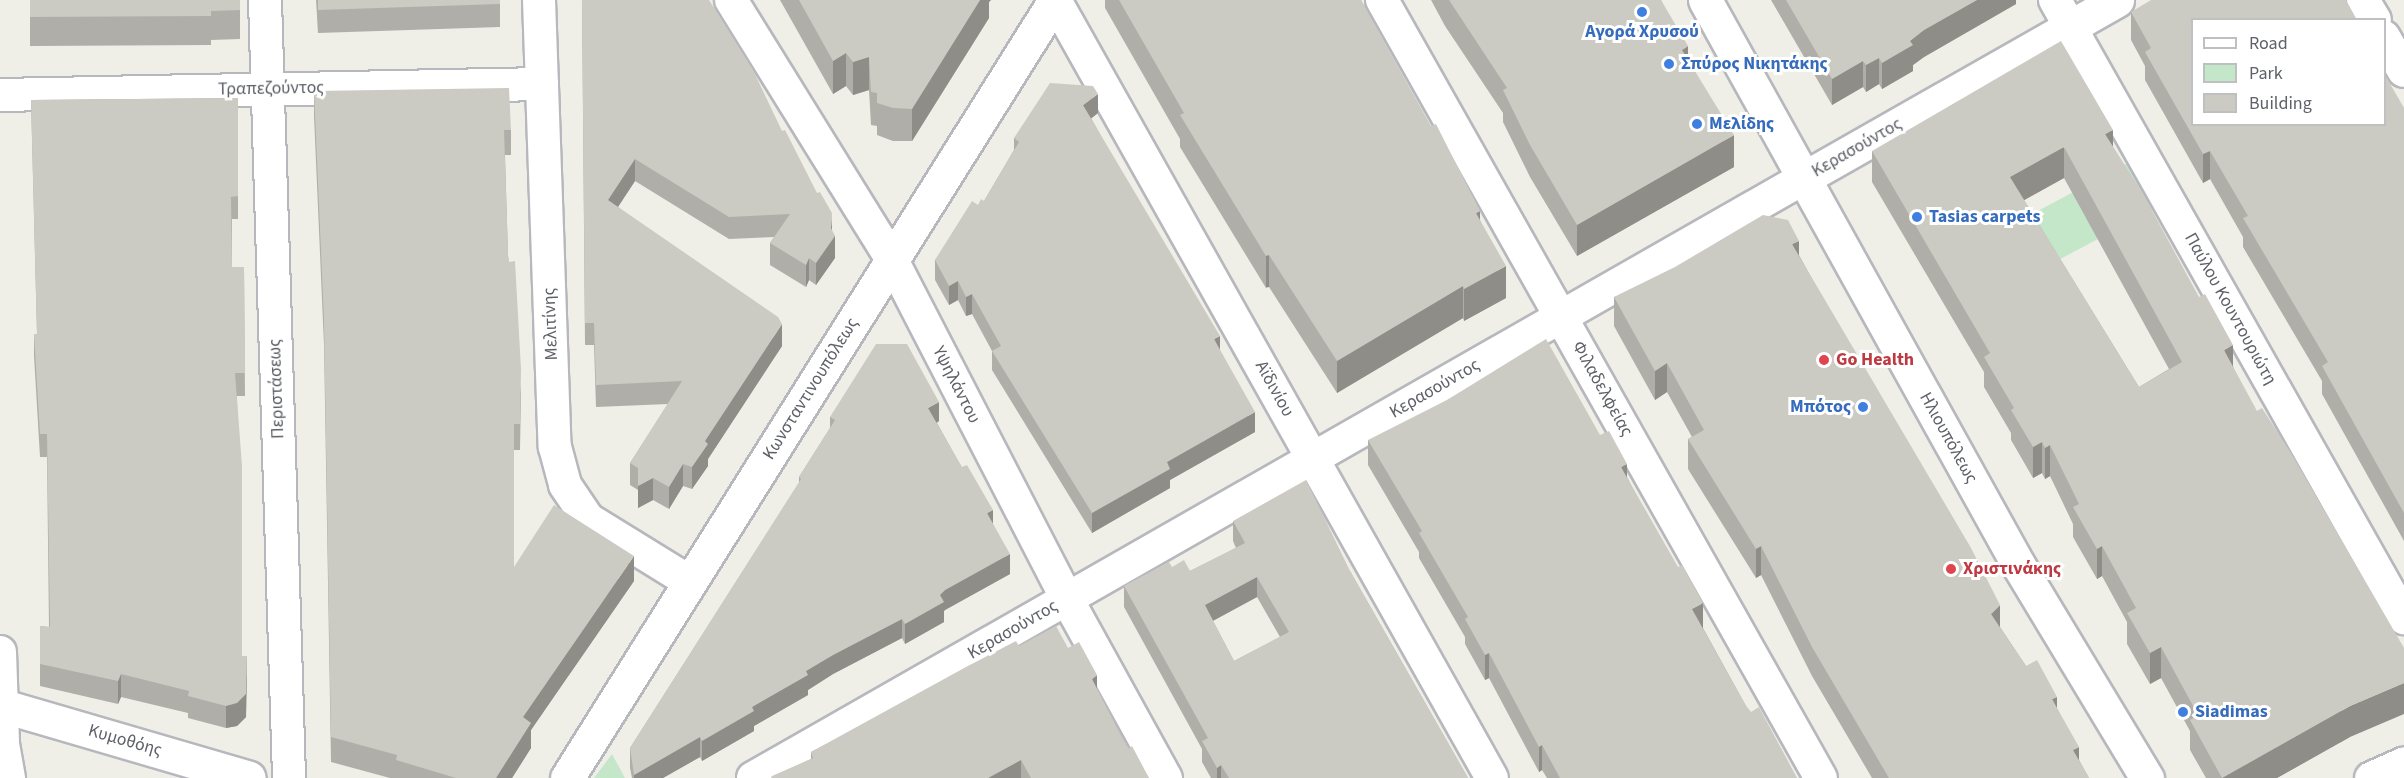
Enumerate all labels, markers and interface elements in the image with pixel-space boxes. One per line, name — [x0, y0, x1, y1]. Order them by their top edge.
marker: Αγορά Χρυσού — [1635, 5, 1649, 19]
legend — [2191, 18, 2386, 126]
place label: Αγορά Χρυσού — [1585, 21, 1699, 43]
text: Road — [2249, 31, 2288, 56]
place label: Σπύρος Νικητάκης — [1681, 53, 1828, 75]
marker: Σπύρος Νικητάκης — [1662, 57, 1676, 71]
text: Park — [2249, 61, 2283, 86]
street label: Τραπεζούντος — [218, 77, 324, 101]
text: Building — [2249, 91, 2312, 116]
place label: Μελίδης — [1709, 113, 1774, 135]
street label: Κερασούντος — [1808, 114, 1906, 182]
marker: Μελίδης — [1690, 117, 1704, 131]
place label: Tasias carpets — [1929, 206, 2040, 228]
marker: Tasias carpets — [1910, 210, 1924, 224]
street label: Παύλου Κουντουριώτη — [2179, 229, 2281, 389]
street label: Μελιτίνης — [539, 287, 563, 361]
street label: Κωνσταντινουπόλεως — [759, 314, 863, 464]
street label: Φιλαδελφείας — [1567, 338, 1637, 440]
street label: Περιστάσεως — [264, 339, 290, 439]
street label: Υψηλάντου — [927, 343, 985, 427]
place label: Go Health — [1836, 349, 1914, 371]
marker: Go Health — [1817, 353, 1831, 367]
street label: Κερασούντος — [1386, 355, 1484, 423]
street label: Αϊδινίου — [1250, 357, 1298, 421]
street label: Ηλιουπόλεως — [1914, 389, 1982, 487]
place label: Μπότος — [1790, 396, 1851, 418]
marker: Μπότος — [1856, 400, 1870, 414]
place label: Χριστινάκης — [1963, 558, 2061, 580]
marker: Χριστινάκης — [1944, 562, 1958, 576]
street label: Κερασούντος — [964, 596, 1062, 664]
place label: Siadimas — [2195, 701, 2268, 723]
marker: Siadimas — [2176, 705, 2190, 719]
street label: Κυμοθόης — [86, 720, 164, 762]

